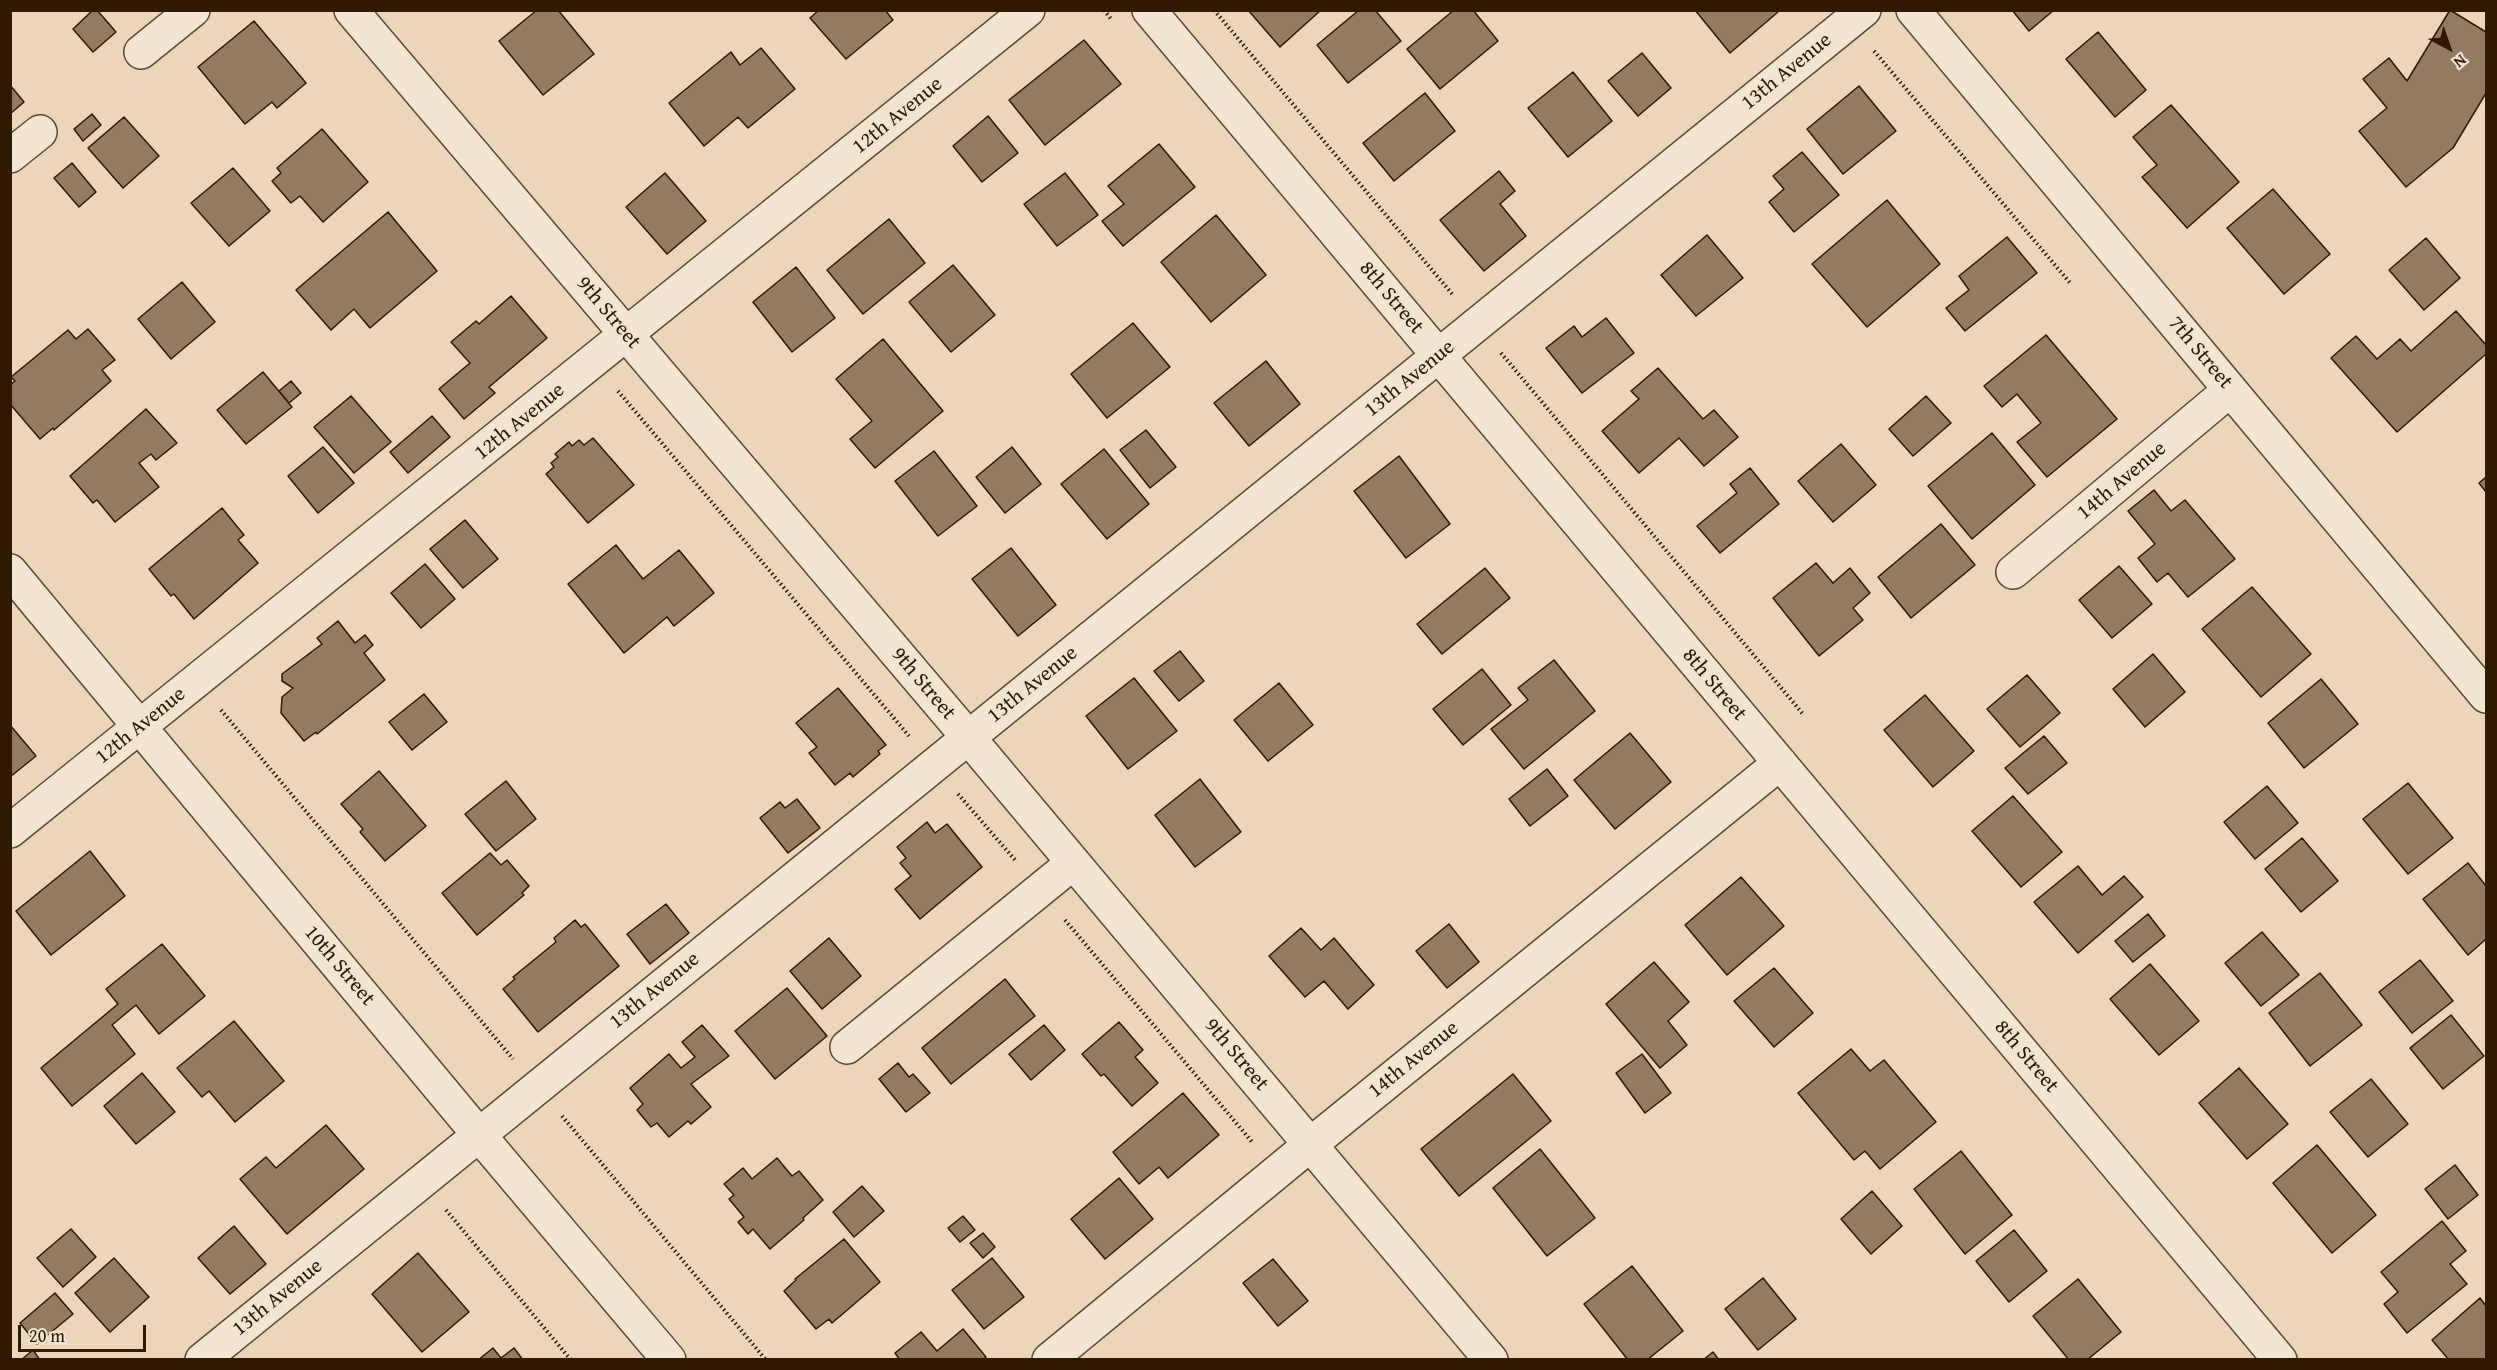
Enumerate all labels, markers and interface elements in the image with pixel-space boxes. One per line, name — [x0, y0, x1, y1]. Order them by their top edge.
north arrow — [2419, 18, 2479, 78]
street label: 13th Avenue — [1737, 28, 1837, 116]
text: N — [2449, 49, 2472, 74]
street label: 12th Avenue — [848, 72, 948, 160]
street label: 8th Street — [1353, 257, 1429, 339]
street label: 9th Street — [570, 272, 646, 354]
street label: 7th Street — [2162, 312, 2238, 394]
street label: 13th Avenue — [1360, 335, 1460, 423]
street label: 12th Avenue — [470, 378, 570, 466]
street label: 14th Avenue — [2072, 436, 2172, 526]
street label: 13th Avenue — [983, 641, 1083, 729]
street label: 9th Street — [885, 643, 961, 725]
street label: 8th Street — [1676, 644, 1752, 726]
street label: 12th Avenue — [91, 682, 191, 770]
street label: 10th Street — [298, 921, 380, 1011]
street label: 13th Avenue — [605, 947, 705, 1035]
street label: 9th Street — [1198, 1014, 1274, 1096]
street label: 14th Avenue — [1364, 1016, 1464, 1104]
street label: 8th Street — [1988, 1016, 2064, 1098]
street label: 13th Avenue — [228, 1254, 328, 1342]
scale bar — [21, 1313, 148, 1351]
text: 20 m — [29, 1322, 65, 1349]

